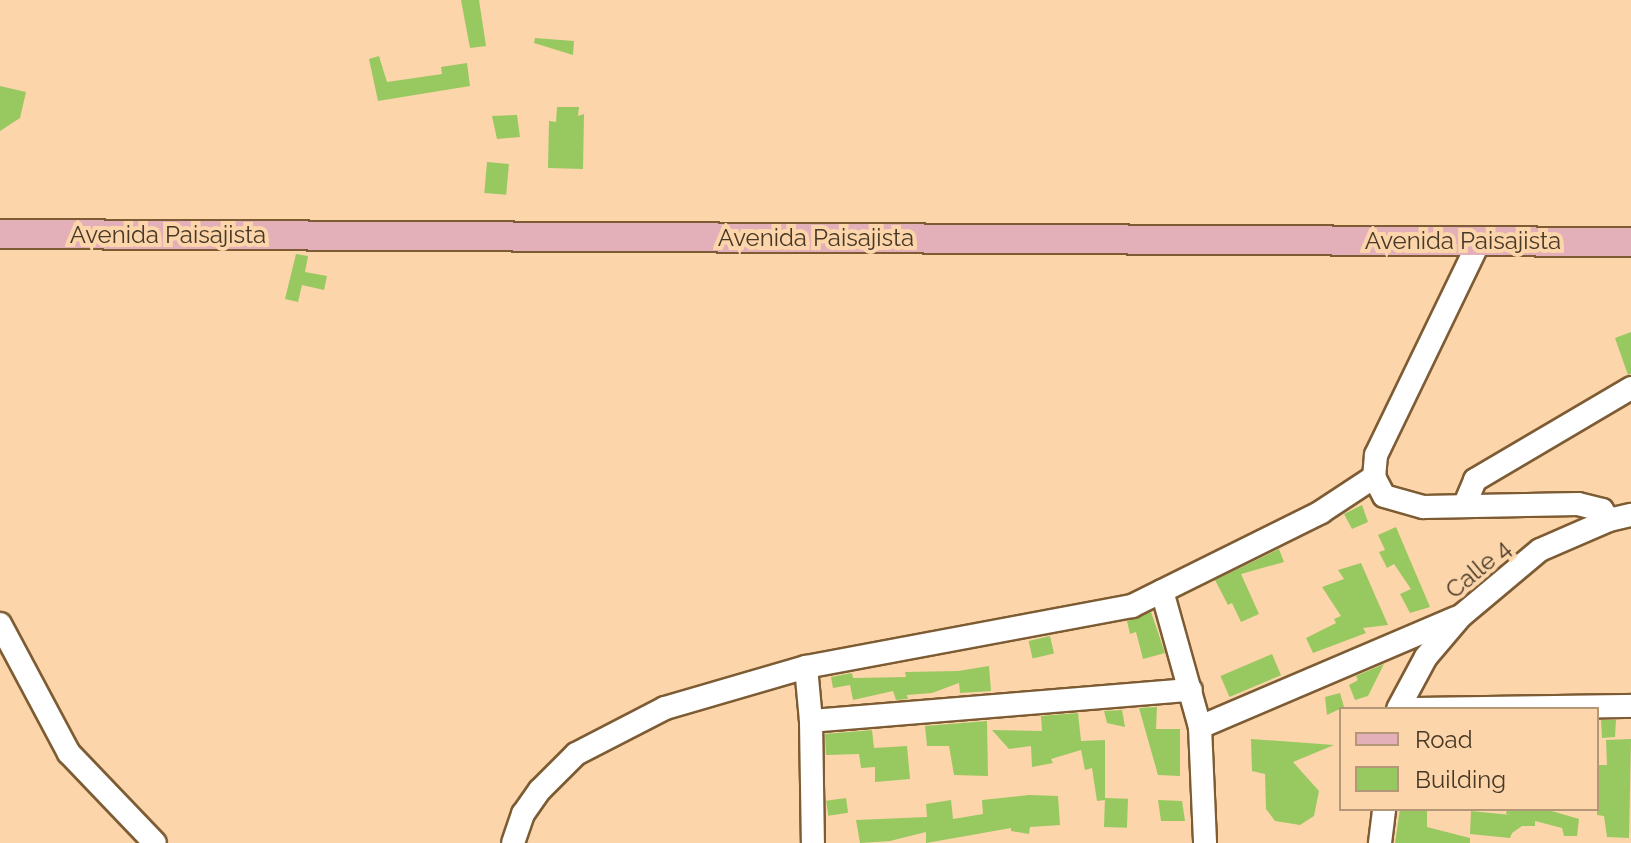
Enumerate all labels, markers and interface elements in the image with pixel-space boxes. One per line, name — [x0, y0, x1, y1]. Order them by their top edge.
street label: Avenida Paisajista — [70, 221, 266, 249]
street label: Avenida Paisajista — [718, 224, 914, 252]
street label: Avenida Paisajista — [1365, 227, 1561, 255]
street label: Calle 4 — [1440, 534, 1516, 604]
legend — [1339, 707, 1599, 811]
text: Road — [1415, 725, 1473, 754]
text: Building — [1415, 765, 1506, 794]

